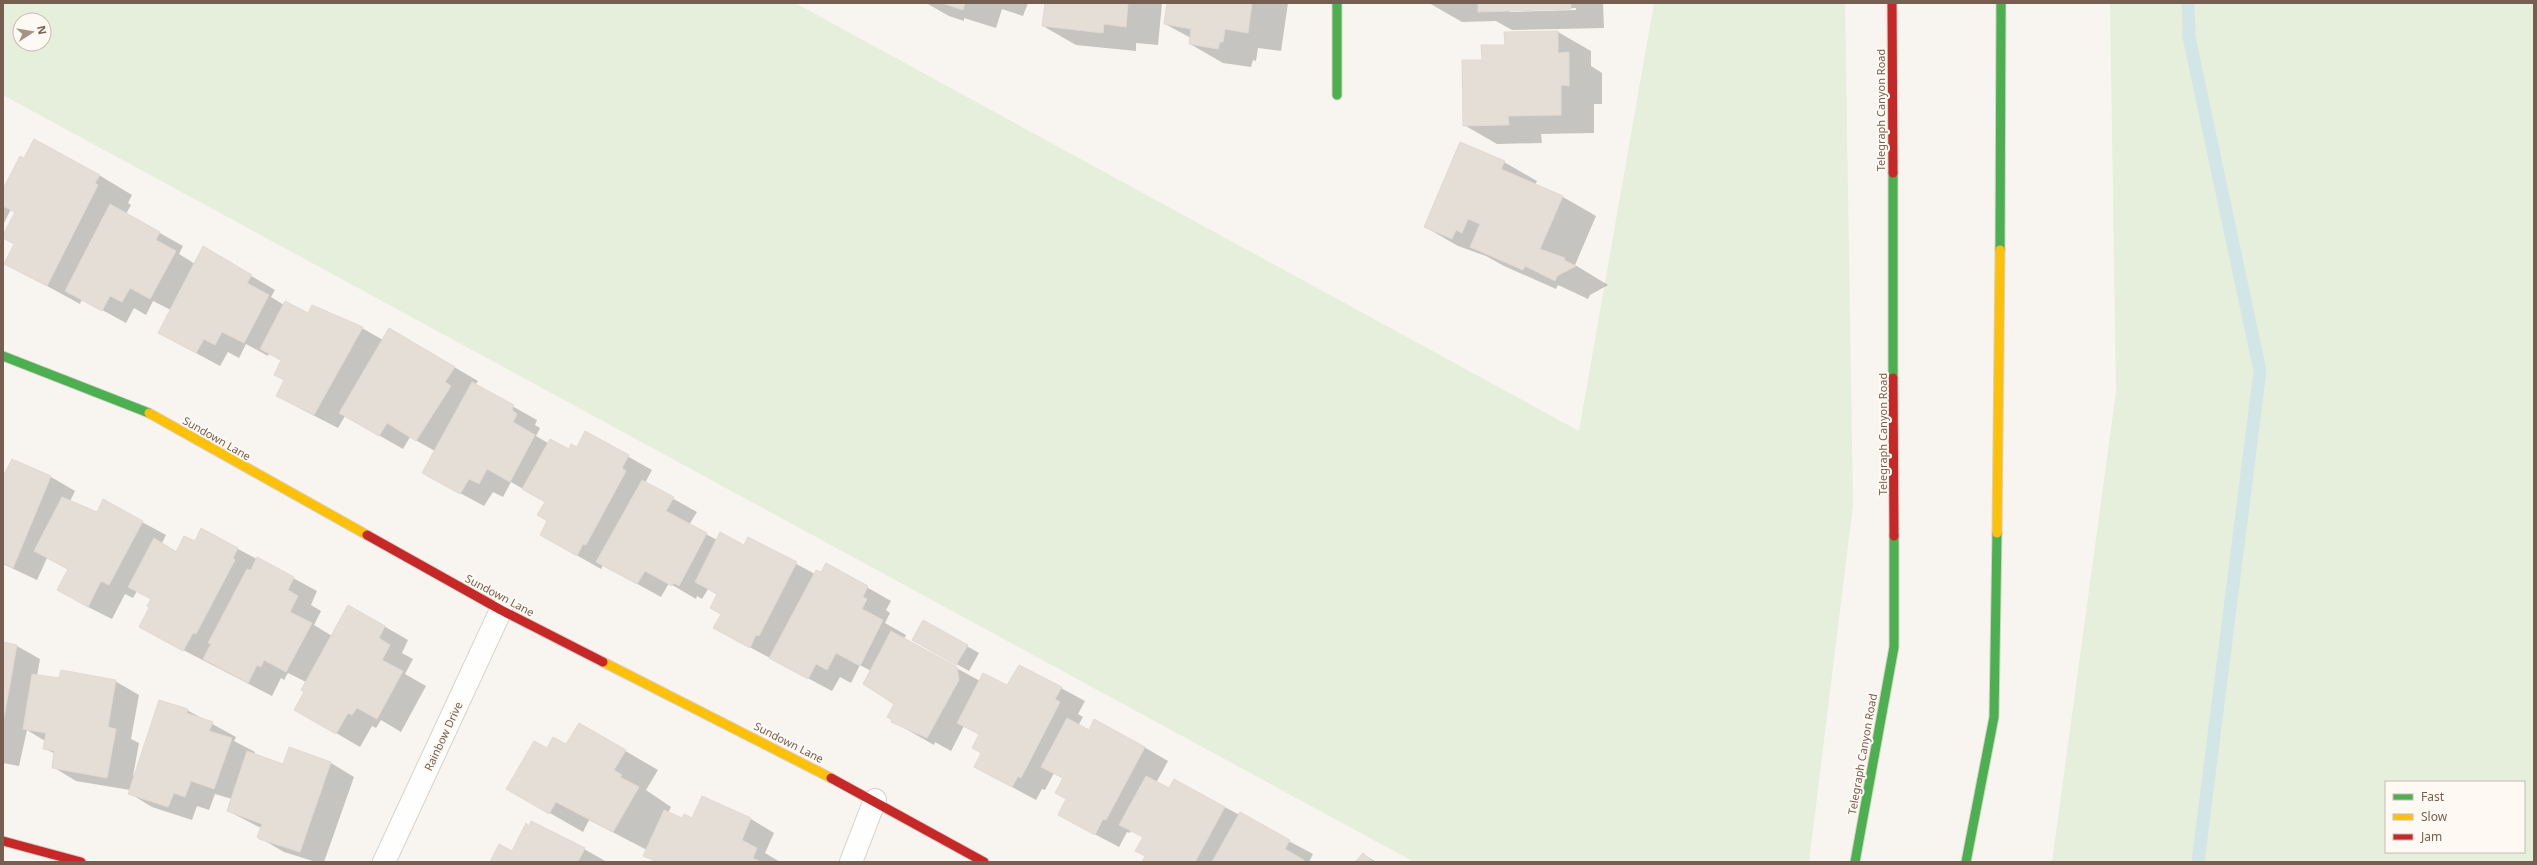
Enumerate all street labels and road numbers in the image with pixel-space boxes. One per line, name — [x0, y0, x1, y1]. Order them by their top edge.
street label: Telegraph Canyon Road — [1873, 49, 1888, 171]
street label: Telegraph Canyon Road — [1875, 373, 1890, 495]
street label: Sundown Lane — [180, 412, 254, 464]
street label: Sundown Lane — [463, 571, 537, 619]
street label: Telegraph Canyon Road — [1844, 692, 1880, 816]
street label: Rainbow Drive — [420, 699, 466, 773]
street label: Sundown Lane — [752, 718, 826, 766]

